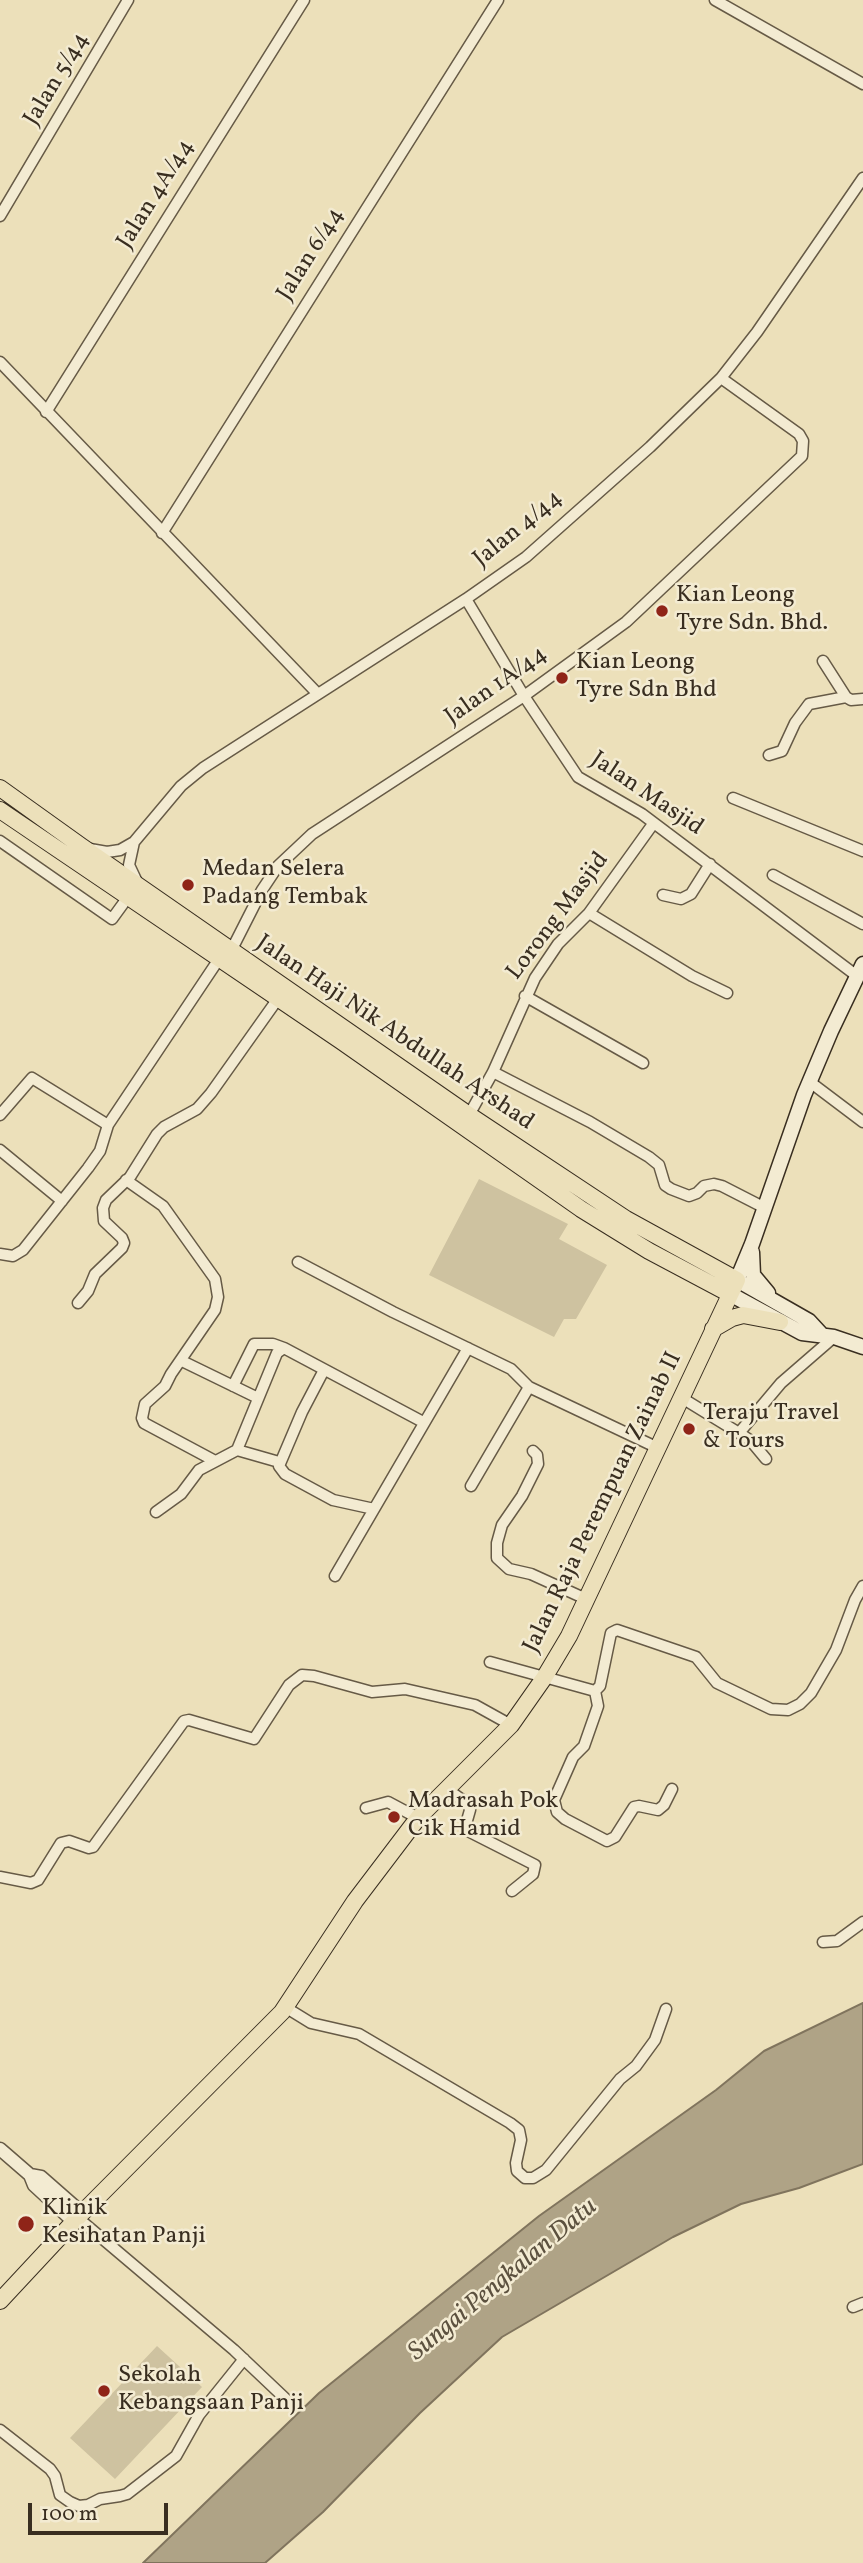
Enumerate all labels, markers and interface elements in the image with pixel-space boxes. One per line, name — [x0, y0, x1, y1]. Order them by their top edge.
street label: Jalan 5/44 — [19, 28, 97, 132]
street label: Jalan 4A/44 — [112, 135, 202, 255]
street label: Jalan 6/44 — [272, 203, 352, 307]
street label: Jalan 4/44 — [468, 485, 570, 575]
place label: Kian Leong Tyre Sdn. Bhd. — [676, 583, 828, 639]
marker: Kian Leong Tyre Sdn. Bhd. — [654, 603, 670, 619]
street label: Jalan 1A/44 — [440, 641, 554, 733]
place label: Kian Leong Tyre Sdn Bhd — [576, 650, 717, 706]
marker: Kian Leong Tyre Sdn Bhd — [554, 670, 570, 686]
street label: Jalan Masjid — [584, 747, 708, 843]
street label: Lorong Masjid — [502, 847, 616, 987]
place label: Medan Selera Padang Tembak — [202, 857, 368, 913]
marker: Medan Selera Padang Tembak — [180, 877, 196, 893]
street label: Jalan Haji Nik Abdullah Arshad — [249, 930, 539, 1138]
street label: Jalan Raja Perempuan Zainab II — [518, 1348, 690, 1658]
place label: Teraju Travel & Tours — [703, 1401, 839, 1457]
marker: Teraju Travel & Tours — [681, 1421, 697, 1437]
place label: Madrasah Pok Cik Hamid — [408, 1789, 558, 1845]
marker: Madrasah Pok Cik Hamid — [386, 1809, 402, 1825]
water label: Sungai Pengkalan Datu — [403, 2193, 605, 2369]
place label: Klinik Kesihatan Panji — [42, 2196, 206, 2252]
marker: Klinik Kesihatan Panji — [16, 2214, 36, 2234]
place label: Sekolah Kebangsaan Panji — [118, 2363, 304, 2419]
marker: Sekolah Kebangsaan Panji — [96, 2383, 112, 2399]
scale bar — [32, 2490, 172, 2534]
text: 100 m — [41, 2500, 98, 2529]

